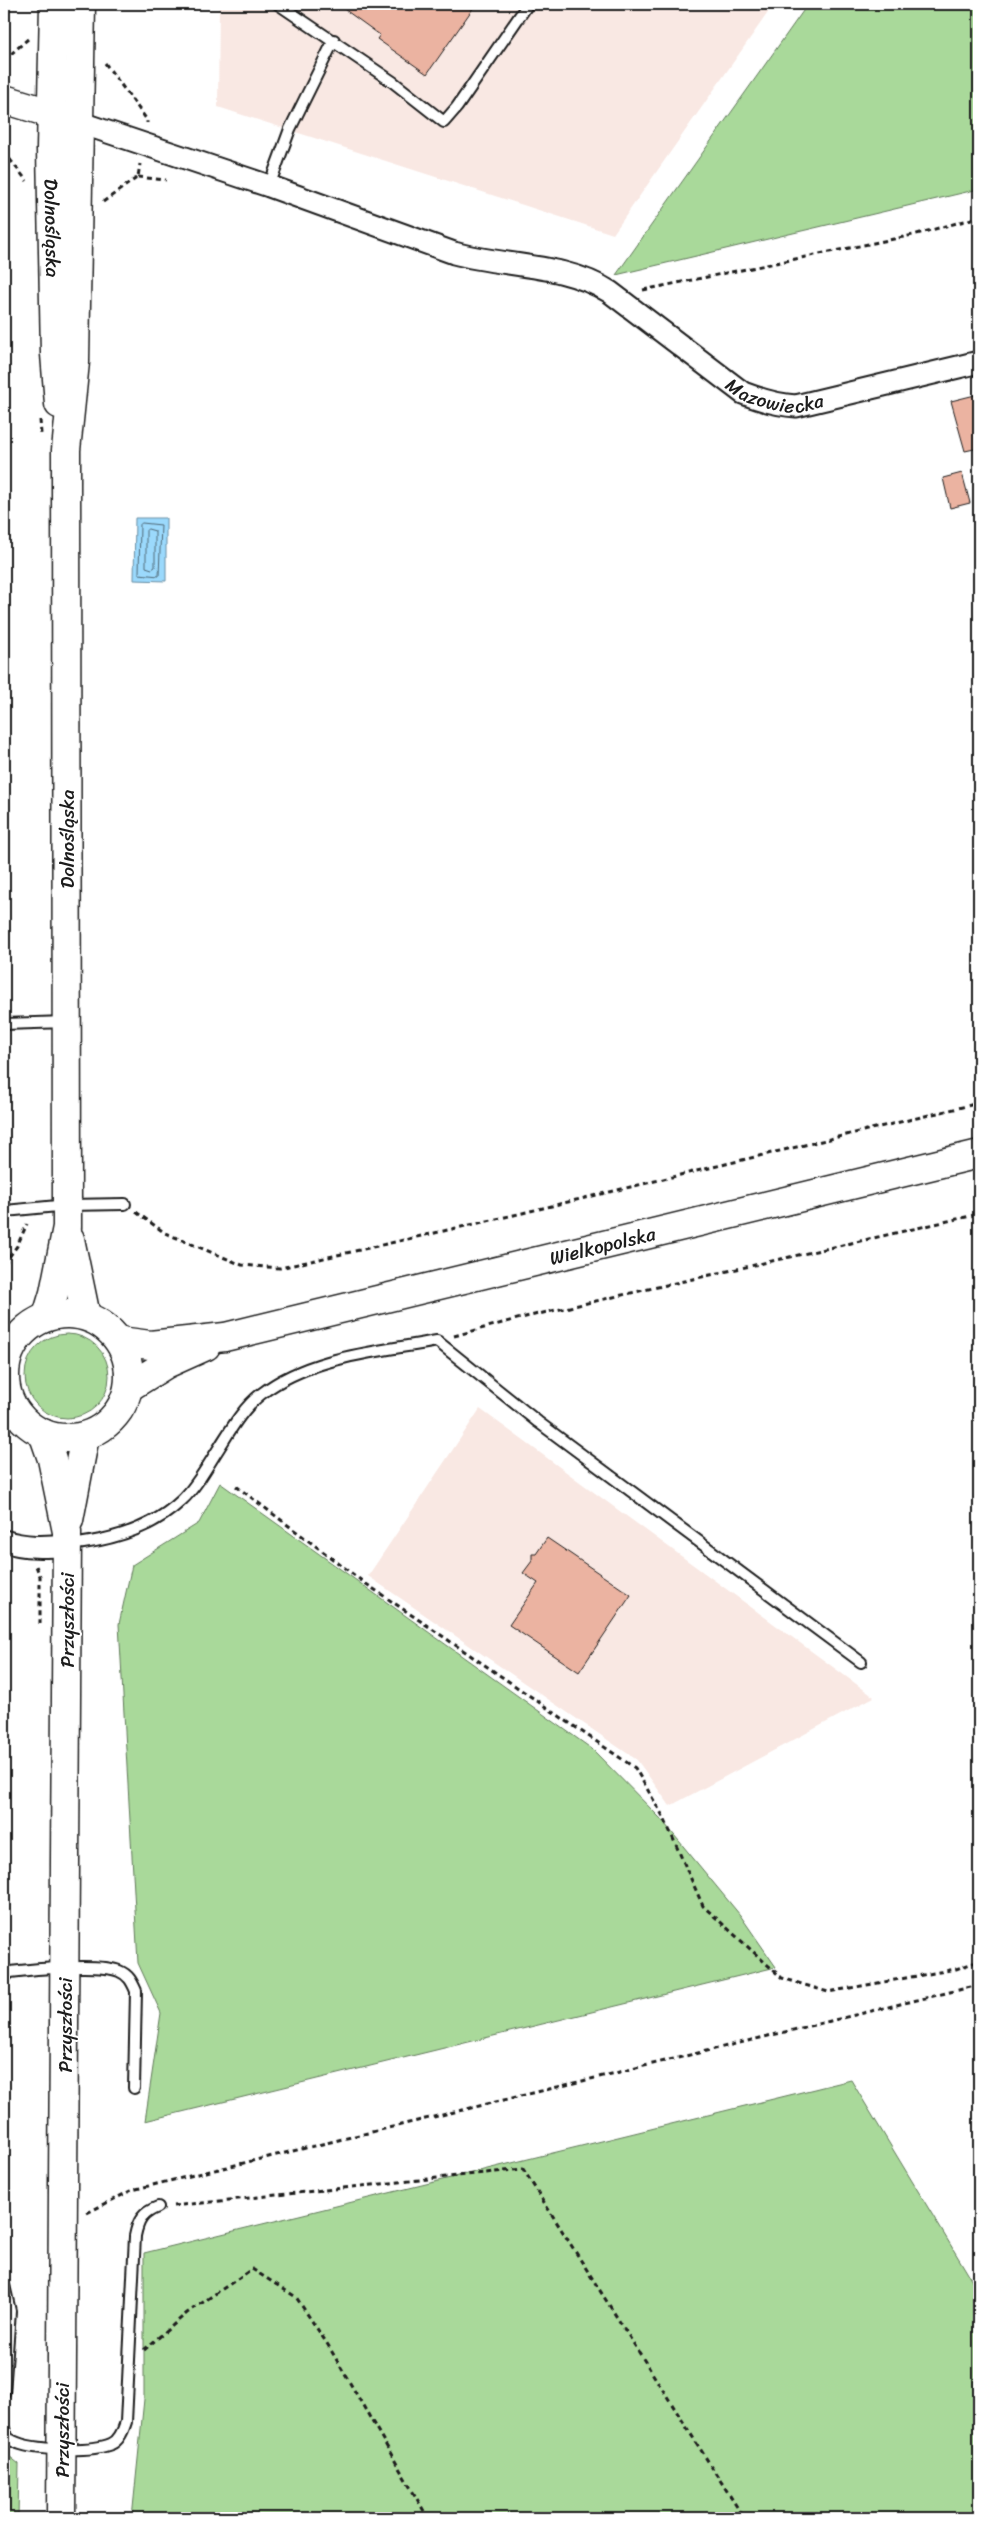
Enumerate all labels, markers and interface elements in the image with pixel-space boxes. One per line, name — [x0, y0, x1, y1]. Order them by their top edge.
street label: Dolnośląska — [35, 178, 70, 278]
street label: Mazowiecka — [718, 369, 827, 423]
street label: Dolnośląska — [51, 789, 84, 888]
street label: Wielkopolska — [546, 1217, 659, 1275]
street label: Przyszłości — [51, 1572, 84, 1668]
street label: Przyszłości — [49, 1977, 82, 2073]
street label: Przyszłości — [46, 2382, 79, 2478]

